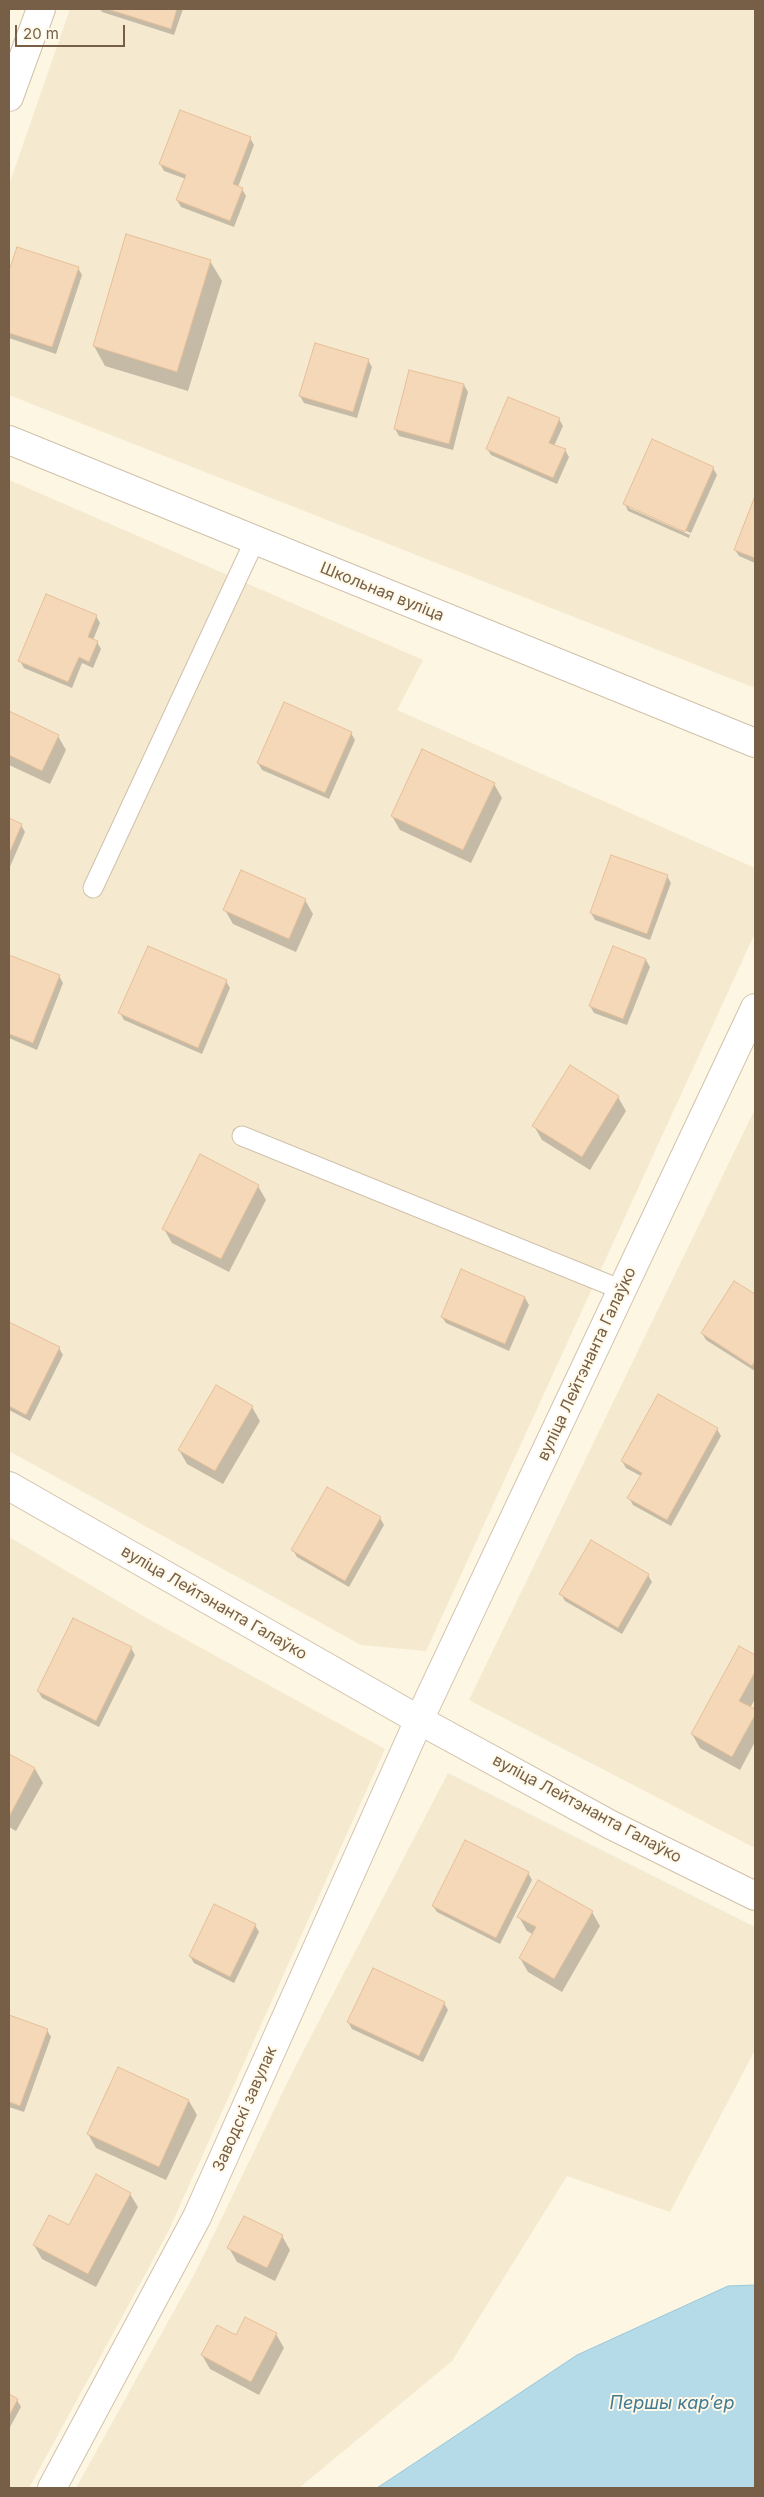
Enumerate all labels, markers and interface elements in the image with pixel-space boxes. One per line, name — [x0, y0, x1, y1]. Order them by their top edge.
scale bar — [18, 15, 128, 47]
text: 20 m — [23, 24, 59, 43]
street label: Школьная вуліца — [317, 558, 447, 626]
street label: вуліца Лейтэнанта Галаўко — [534, 1264, 640, 1464]
street label: вуліца Лейтэнанта Галаўко — [118, 1542, 310, 1664]
street label: вуліца Лейтэнанта Галаўко — [489, 1751, 685, 1867]
street label: Заводскі завулак — [209, 2044, 281, 2174]
water label: Першы карʼер — [610, 2393, 734, 2415]

